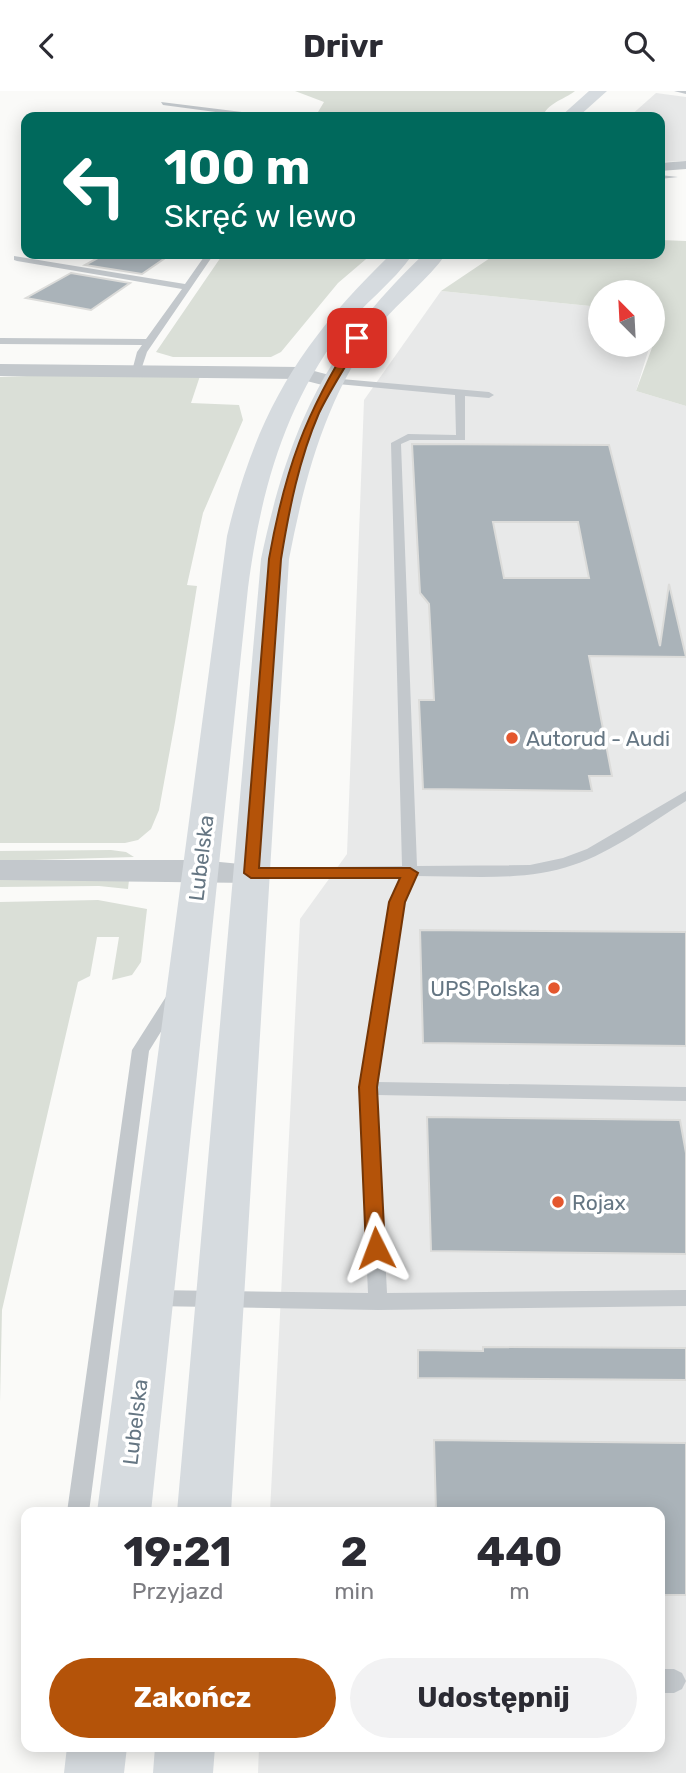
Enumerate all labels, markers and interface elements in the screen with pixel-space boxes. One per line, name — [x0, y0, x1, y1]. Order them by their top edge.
icon: back — [28, 27, 66, 65]
text: Drivr — [303, 27, 383, 65]
icon: search — [620, 27, 658, 65]
text: 100 m — [164, 138, 310, 196]
icon: left — [49, 140, 140, 231]
text: Skręć w lewo — [164, 197, 357, 235]
north arrow — [588, 280, 665, 357]
map controls — [588, 280, 665, 357]
pin — [327, 308, 387, 368]
icon: arrive — [338, 319, 376, 357]
place label: Autorud - Audi — [526, 726, 670, 751]
marker: Autorud - Audi — [504, 730, 520, 746]
street label: Lubelska — [183, 814, 219, 902]
place label: UPS Polska — [430, 976, 540, 1001]
marker: UPS Polska — [546, 980, 562, 996]
place label: Rojax — [572, 1190, 626, 1215]
marker: Rojax — [550, 1194, 566, 1210]
position arrow — [339, 1211, 413, 1285]
street label: Lubelska — [117, 1378, 153, 1466]
text: 19:21 — [123, 1527, 232, 1577]
text: 2 — [340, 1527, 368, 1577]
text: 440 — [477, 1527, 563, 1577]
text: Przyjazd — [132, 1577, 223, 1605]
text: min — [334, 1577, 374, 1605]
text: m — [509, 1577, 530, 1605]
button: Zakończ — [49, 1658, 336, 1738]
button: Udostępnij — [350, 1658, 637, 1738]

